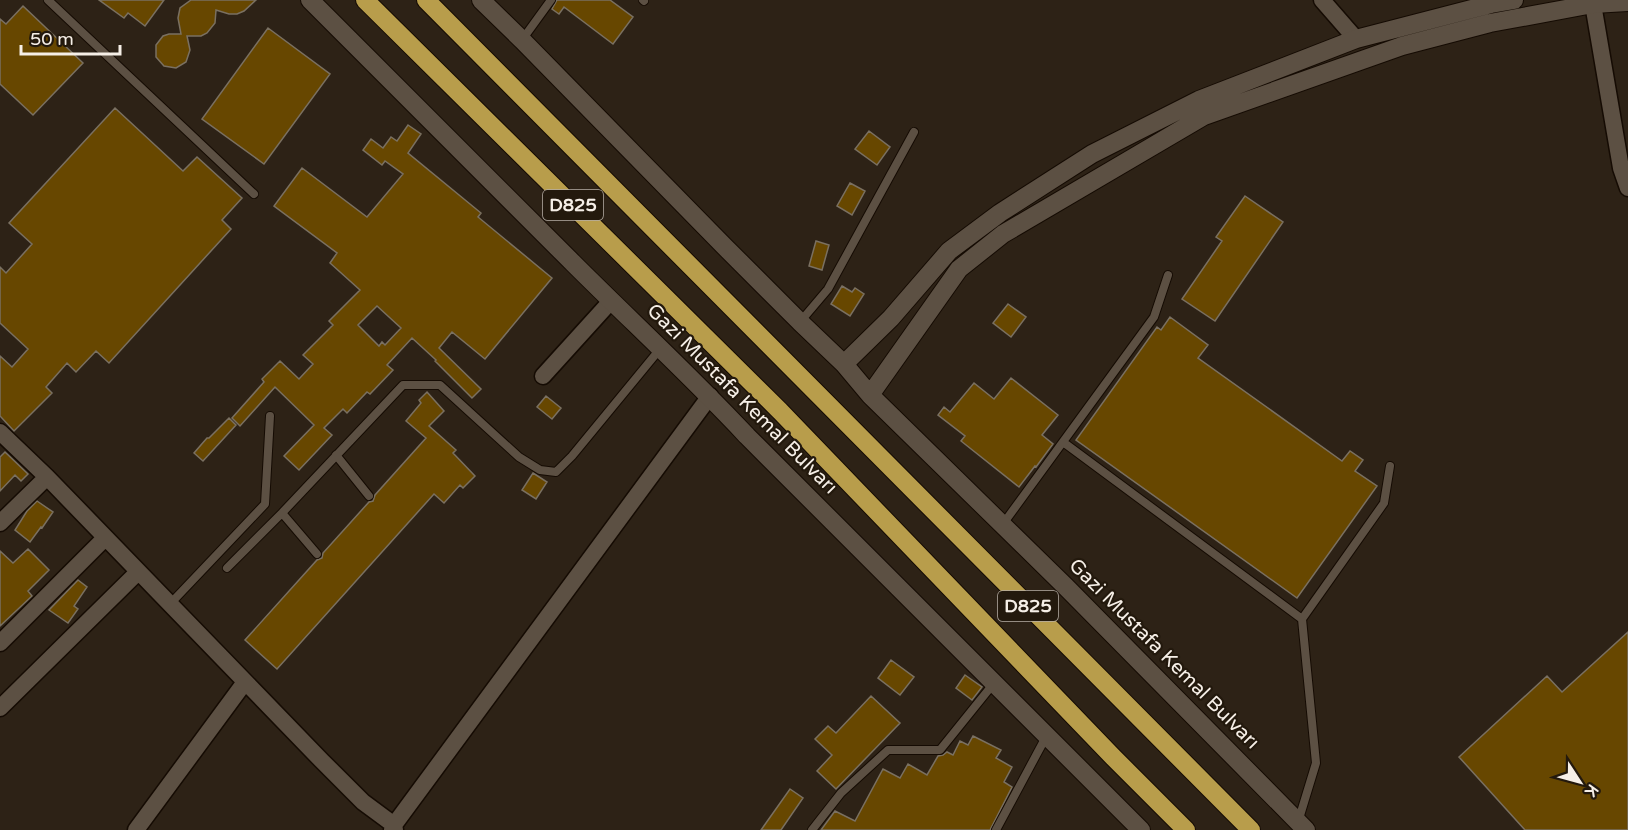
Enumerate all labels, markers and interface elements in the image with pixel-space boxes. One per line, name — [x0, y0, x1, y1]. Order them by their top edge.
scale bar — [21, 18, 120, 56]
text: 50 m — [30, 28, 74, 50]
road number: D825 — [543, 190, 603, 220]
street label: Gazi Mustafa Kemal Bulvarı — [642, 299, 842, 499]
street label: Gazi Mustafa Kemal Bulvarı — [1064, 554, 1264, 754]
road number: D825 — [998, 591, 1058, 621]
north arrow — [1550, 752, 1610, 812]
text: K — [1580, 780, 1603, 801]

